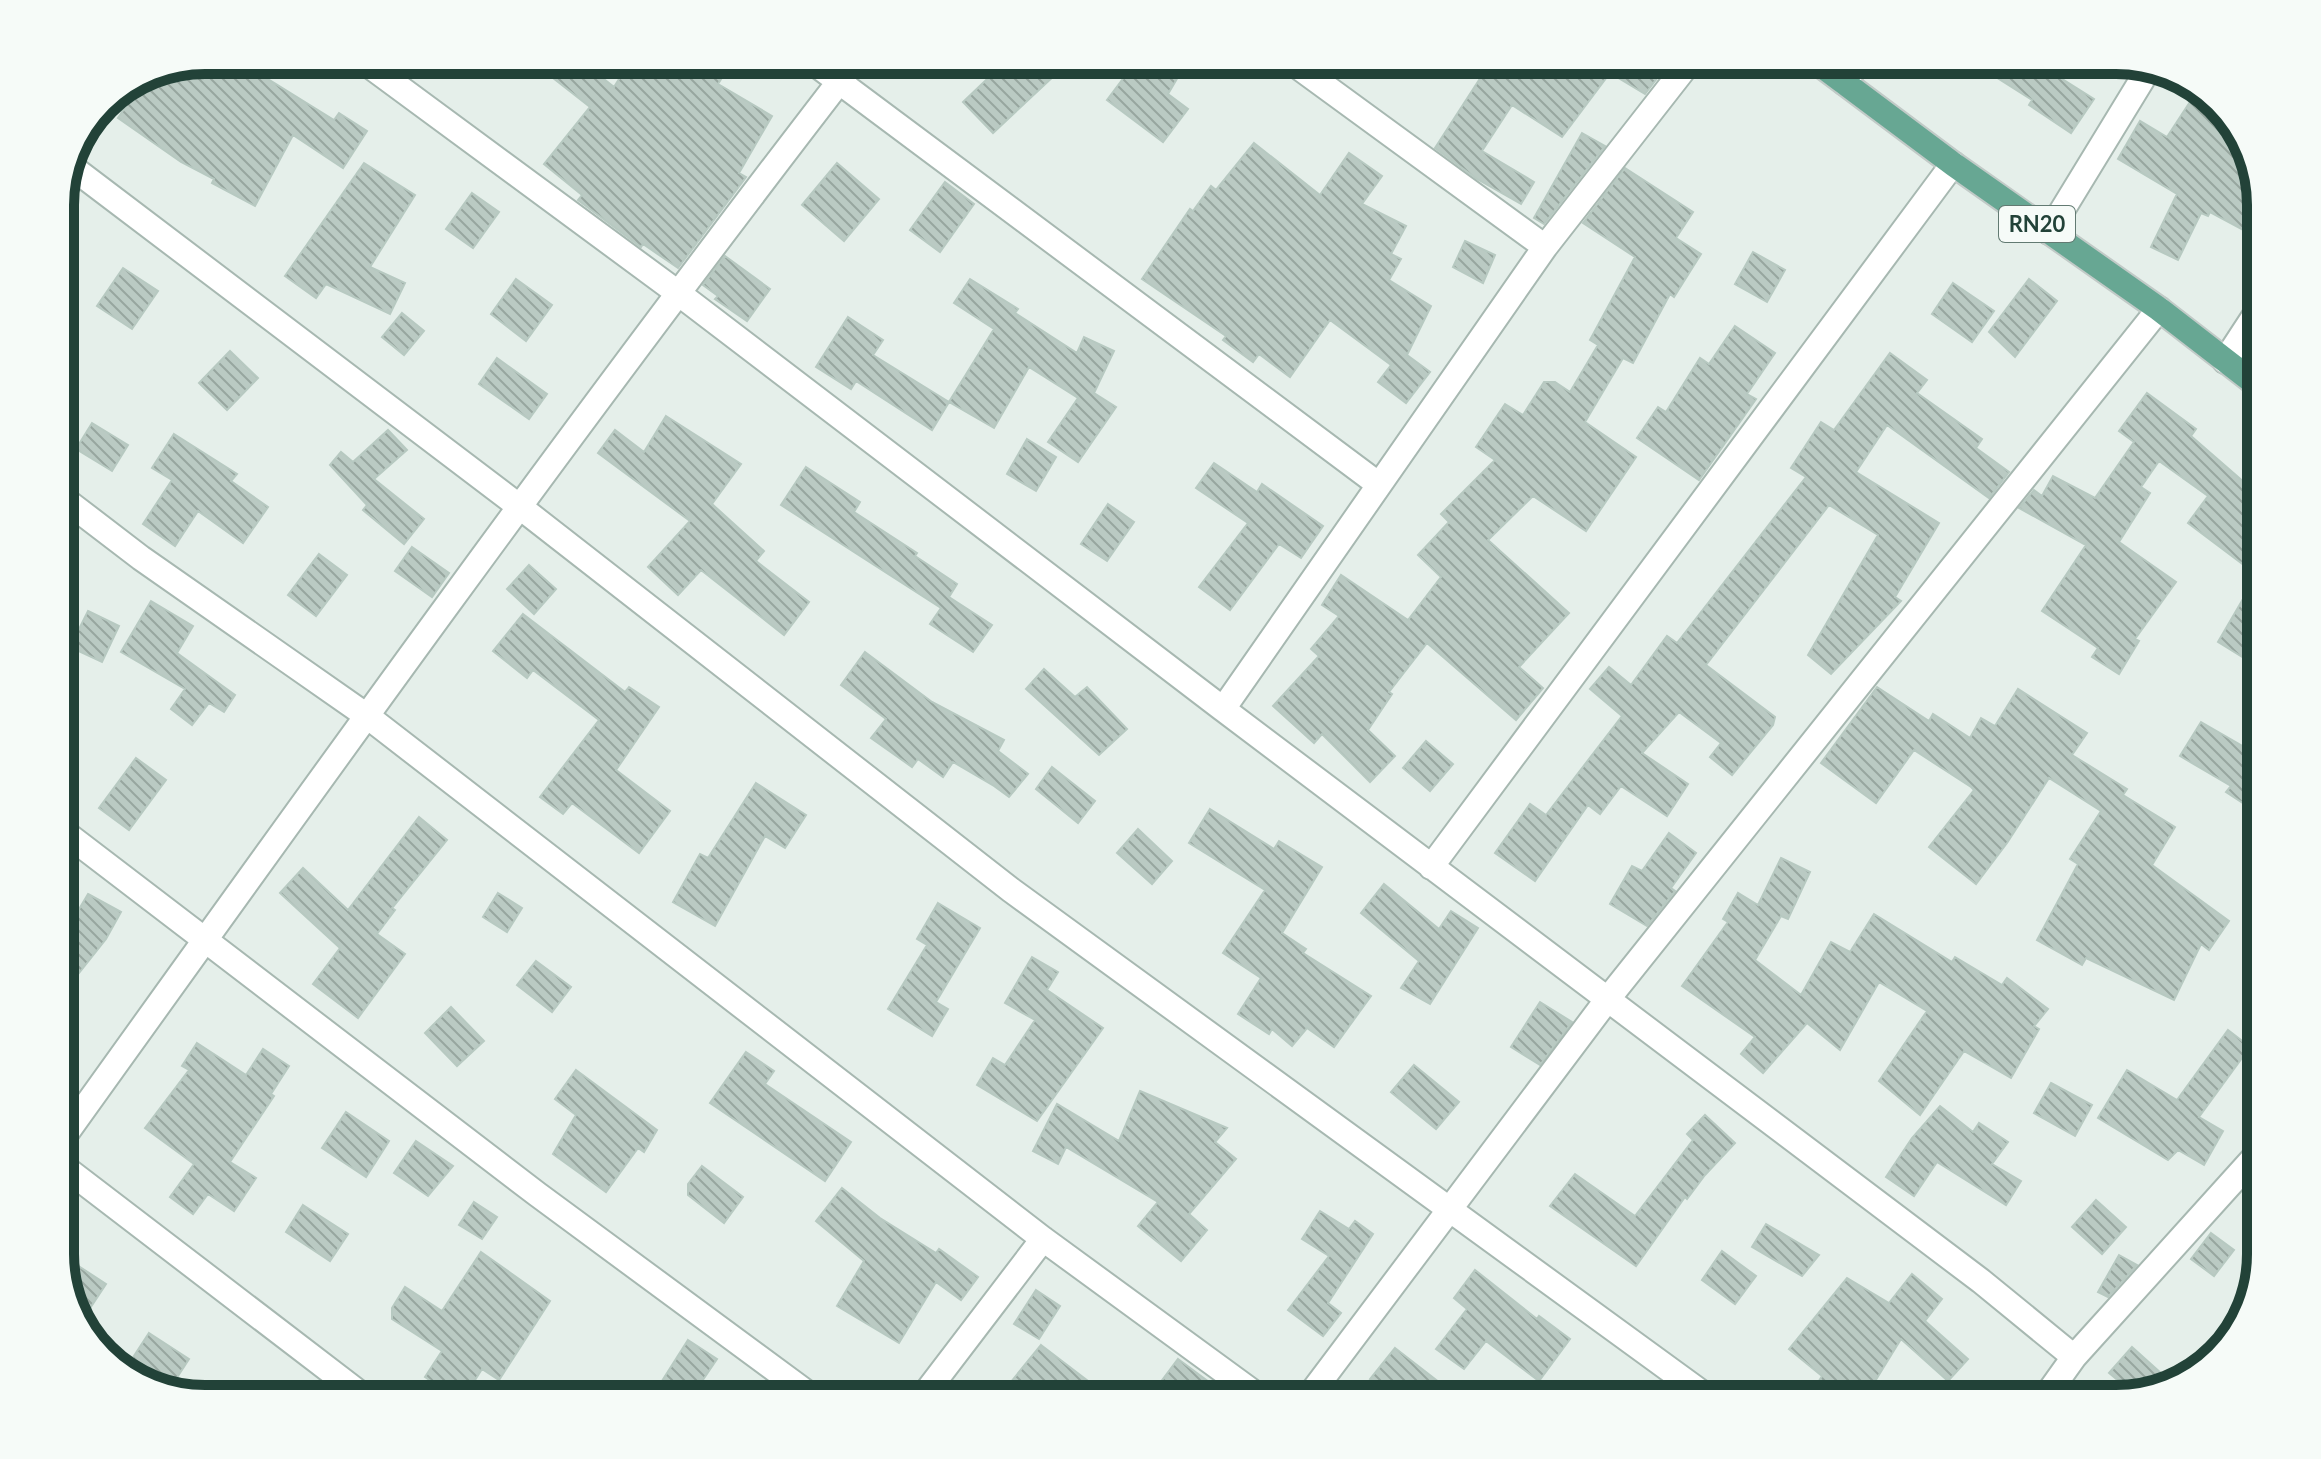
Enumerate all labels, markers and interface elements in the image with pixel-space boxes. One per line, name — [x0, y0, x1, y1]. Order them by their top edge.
road number: RN20 — [1999, 206, 2075, 242]

